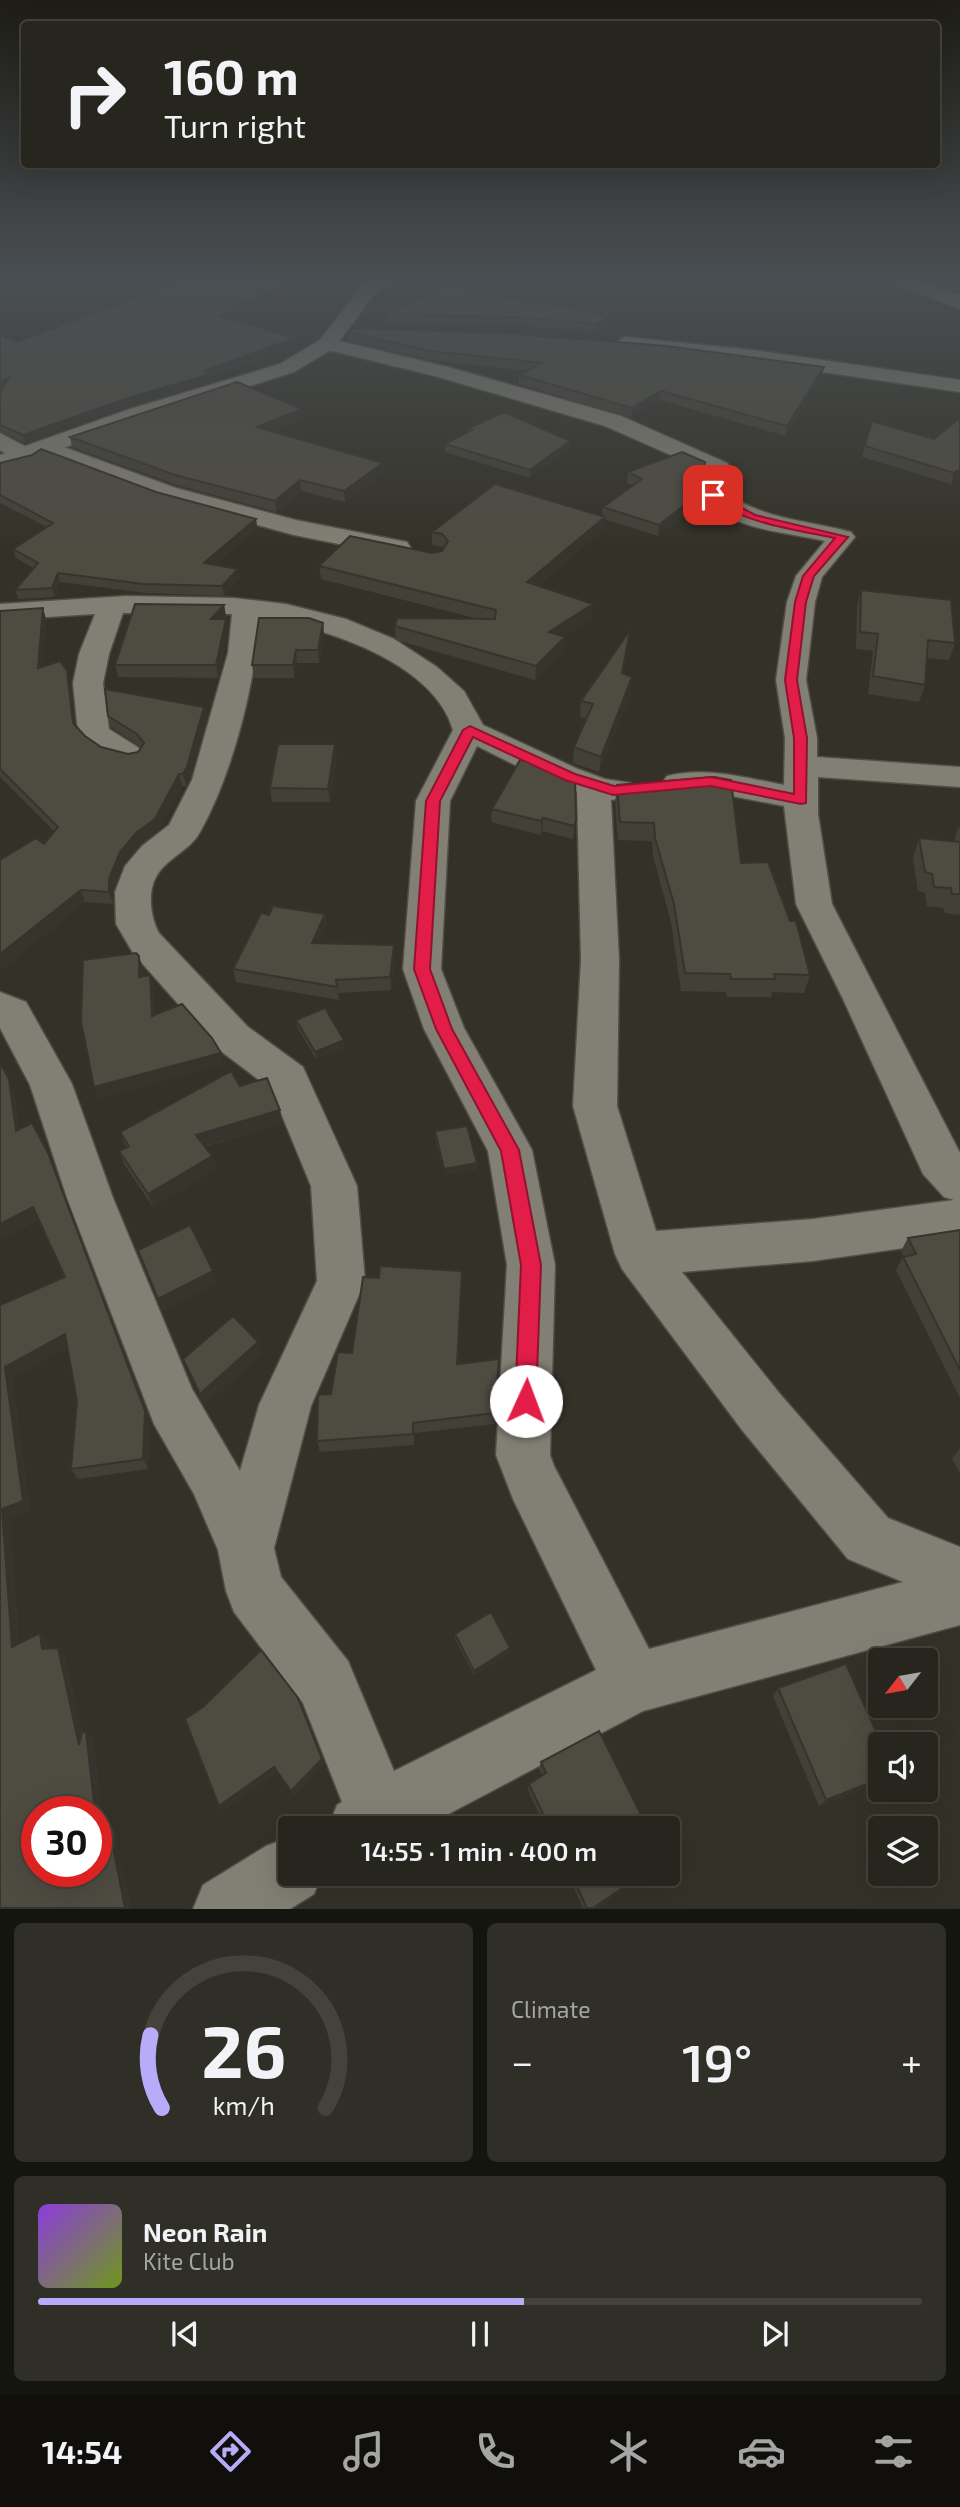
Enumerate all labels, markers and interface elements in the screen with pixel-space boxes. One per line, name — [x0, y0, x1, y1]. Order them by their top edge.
text: 160 m — [164, 46, 299, 105]
icon: right — [49, 49, 140, 140]
text: Turn right — [164, 106, 306, 144]
pin — [683, 465, 743, 525]
icon: arrive — [694, 476, 732, 514]
position arrow — [489, 1364, 563, 1438]
north arrow — [868, 1648, 938, 1718]
map controls — [868, 1648, 938, 1886]
button: sound — [868, 1732, 938, 1802]
speed limit sign: 30 — [21, 1796, 112, 1887]
button: layers — [868, 1816, 938, 1886]
text: 14:55 · 1 min · 400 m — [361, 1835, 597, 1866]
text: Climate — [511, 1995, 591, 2023]
text: 26 — [201, 2006, 286, 2094]
text: 19° — [682, 2030, 752, 2092]
text: − — [511, 2038, 533, 2084]
text: + — [901, 2038, 922, 2084]
text: km/h — [212, 2090, 275, 2120]
text: Neon Rain — [143, 2216, 267, 2247]
text: Kite Club — [143, 2247, 235, 2275]
icon: previous — [166, 2315, 204, 2353]
icon: pause — [461, 2315, 499, 2353]
icon: next — [756, 2315, 794, 2353]
icon: directions — [206, 2427, 255, 2476]
icon: music — [339, 2427, 388, 2476]
icon: phone — [471, 2427, 520, 2476]
icon: climate — [604, 2427, 653, 2476]
icon: car — [737, 2427, 786, 2476]
icon: filters — [869, 2427, 918, 2476]
text: 14:54 — [42, 2432, 122, 2470]

